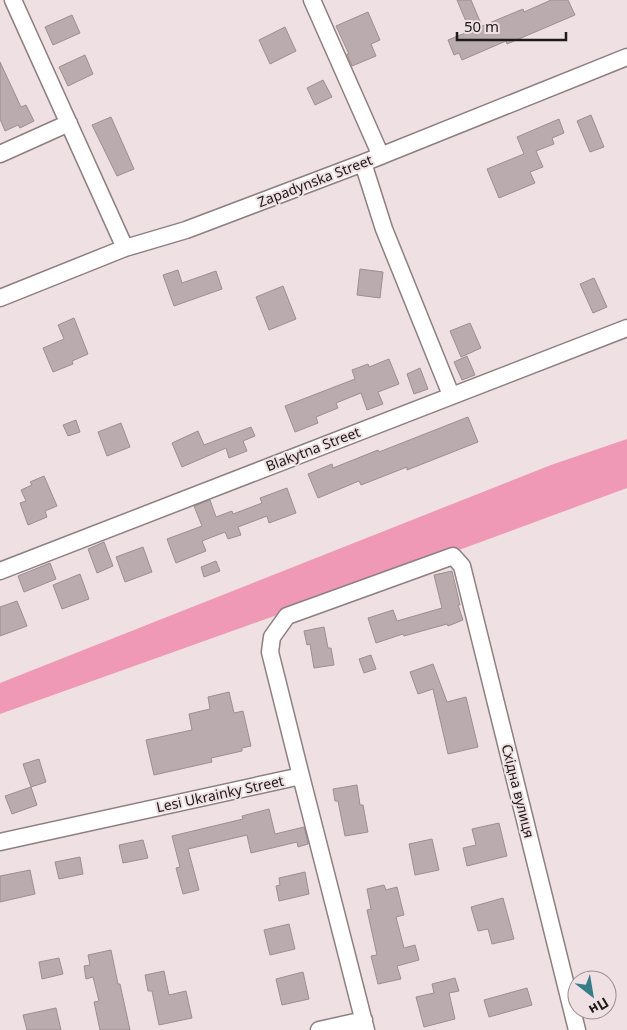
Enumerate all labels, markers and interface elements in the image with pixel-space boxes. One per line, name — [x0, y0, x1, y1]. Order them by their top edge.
scale bar — [457, 10, 566, 42]
text: 50 m — [464, 16, 499, 36]
street label: Zapadynska Street — [255, 150, 375, 211]
street label: Blakytna Street — [263, 422, 363, 475]
street label: Східна вулиця — [498, 742, 539, 840]
street label: Lesi Ukrainky Street — [154, 771, 285, 816]
north arrow — [567, 970, 617, 1020]
text: Пн — [586, 993, 612, 1020]

